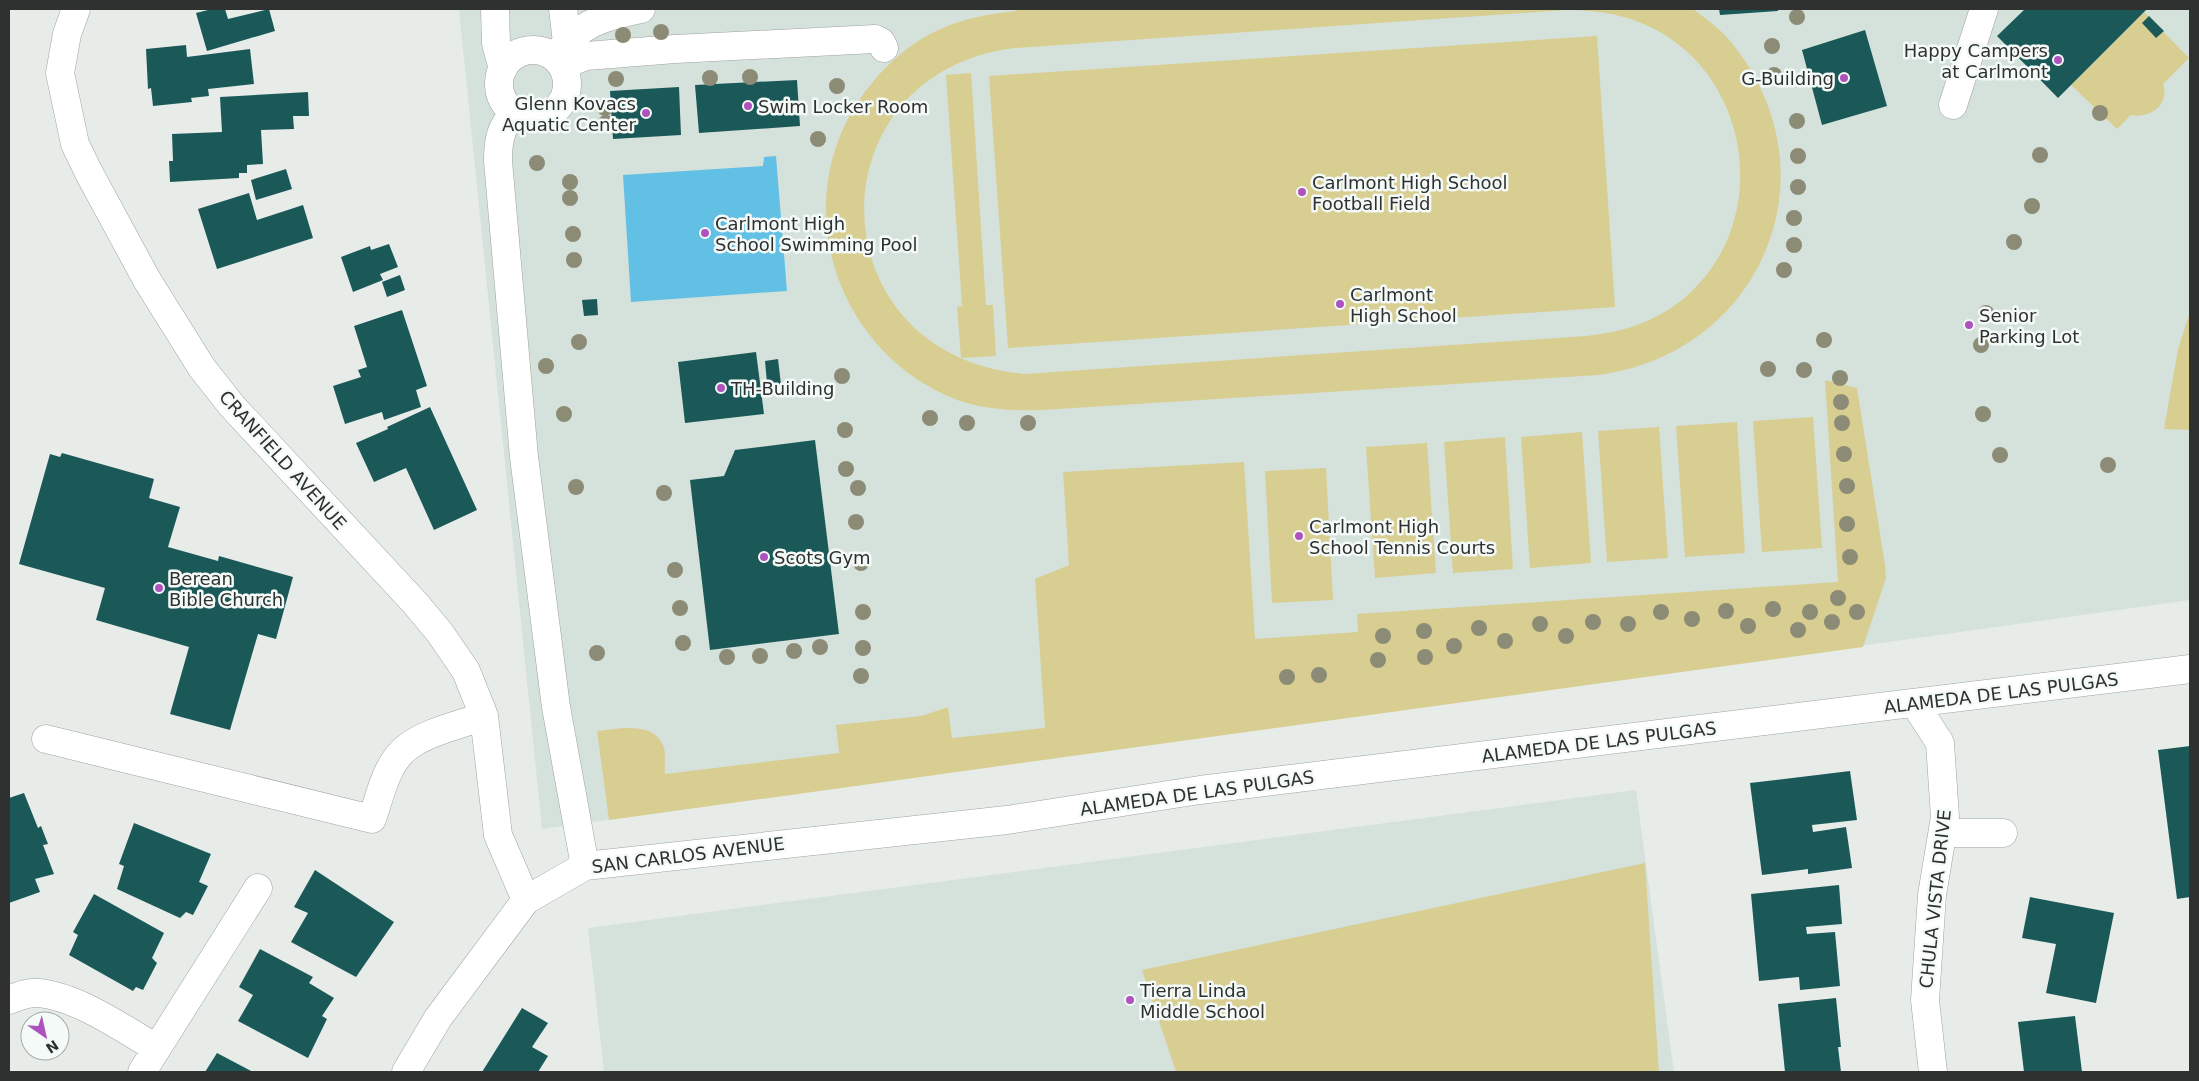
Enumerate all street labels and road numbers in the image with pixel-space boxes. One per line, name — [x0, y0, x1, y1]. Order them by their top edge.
street label: CRANFIELD AVENUE — [215, 386, 351, 534]
street label: ALAMEDA DE LAS PULGAS — [1883, 668, 2119, 718]
street label: ALAMEDA DE LAS PULGAS — [1481, 717, 1717, 767]
street label: ALAMEDA DE LAS PULGAS — [1079, 766, 1315, 820]
street label: CHULA VISTA DRIVE — [1915, 808, 1955, 990]
street label: SAN CARLOS AVENUE — [590, 833, 786, 877]

